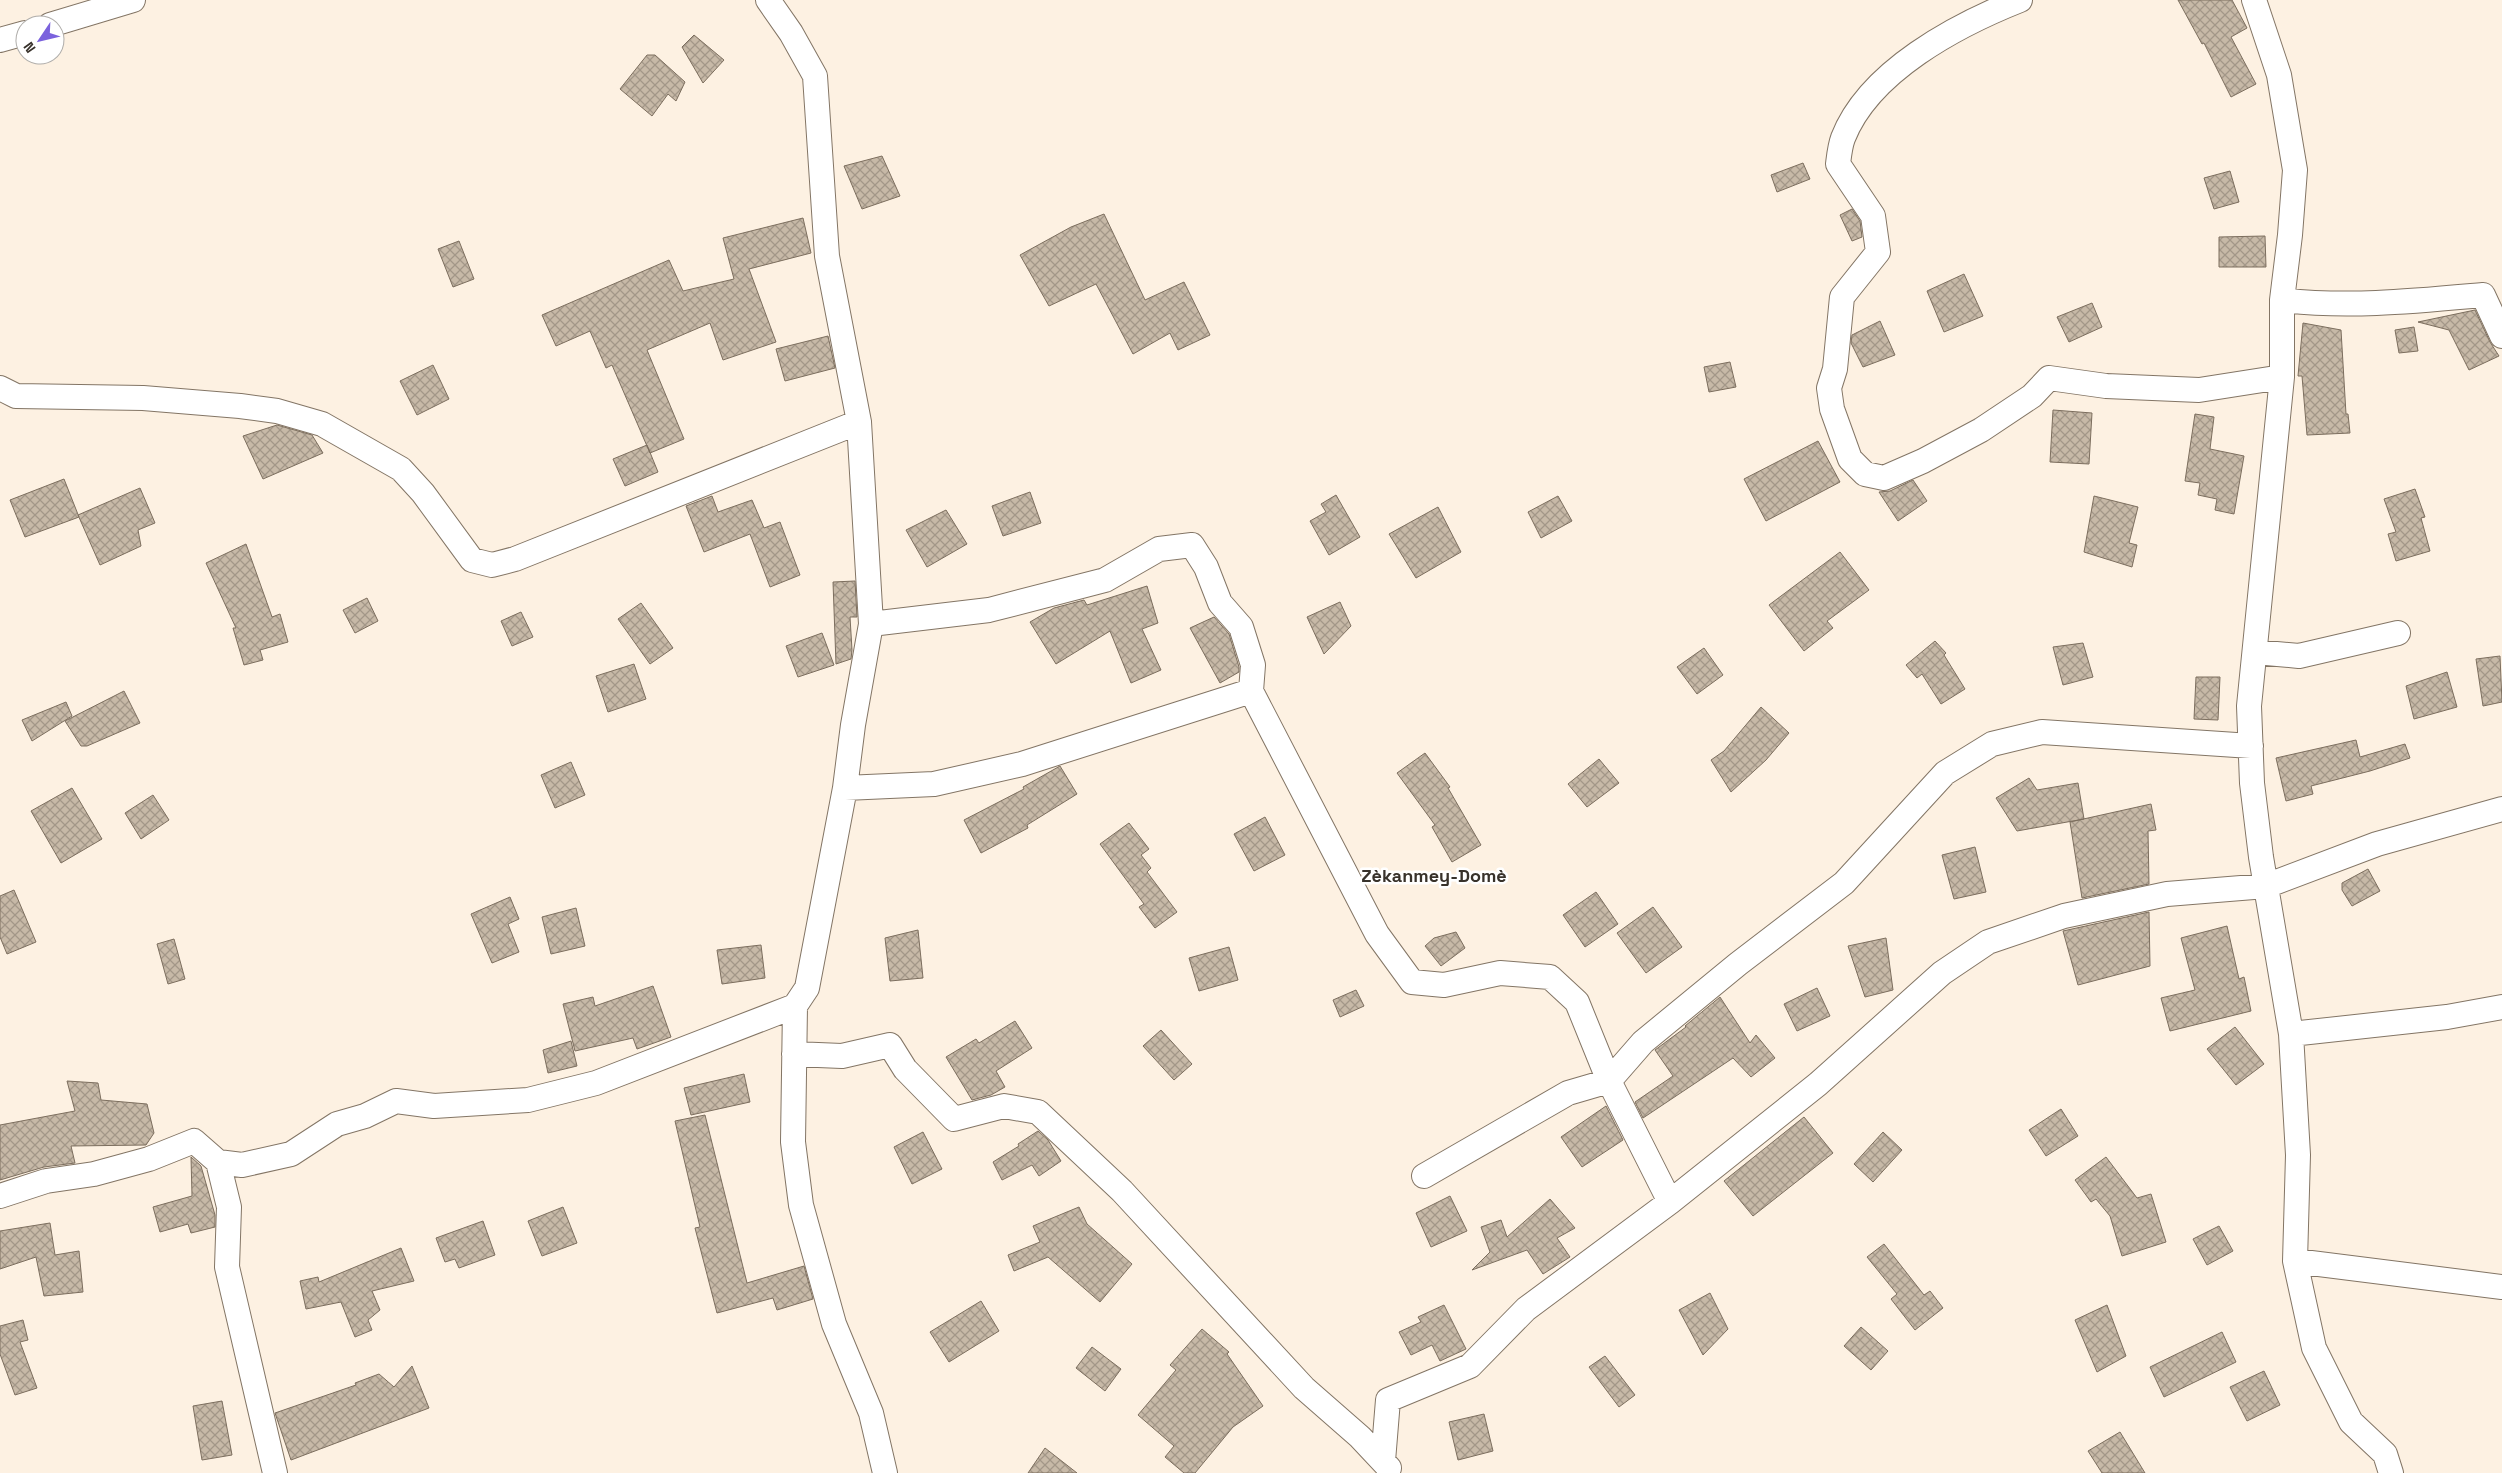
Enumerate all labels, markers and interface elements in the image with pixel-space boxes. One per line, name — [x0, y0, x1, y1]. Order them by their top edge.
north arrow — [15, 15, 65, 65]
text: N — [19, 38, 39, 56]
district label: Zèkanmey-Domè — [1361, 864, 1507, 887]

